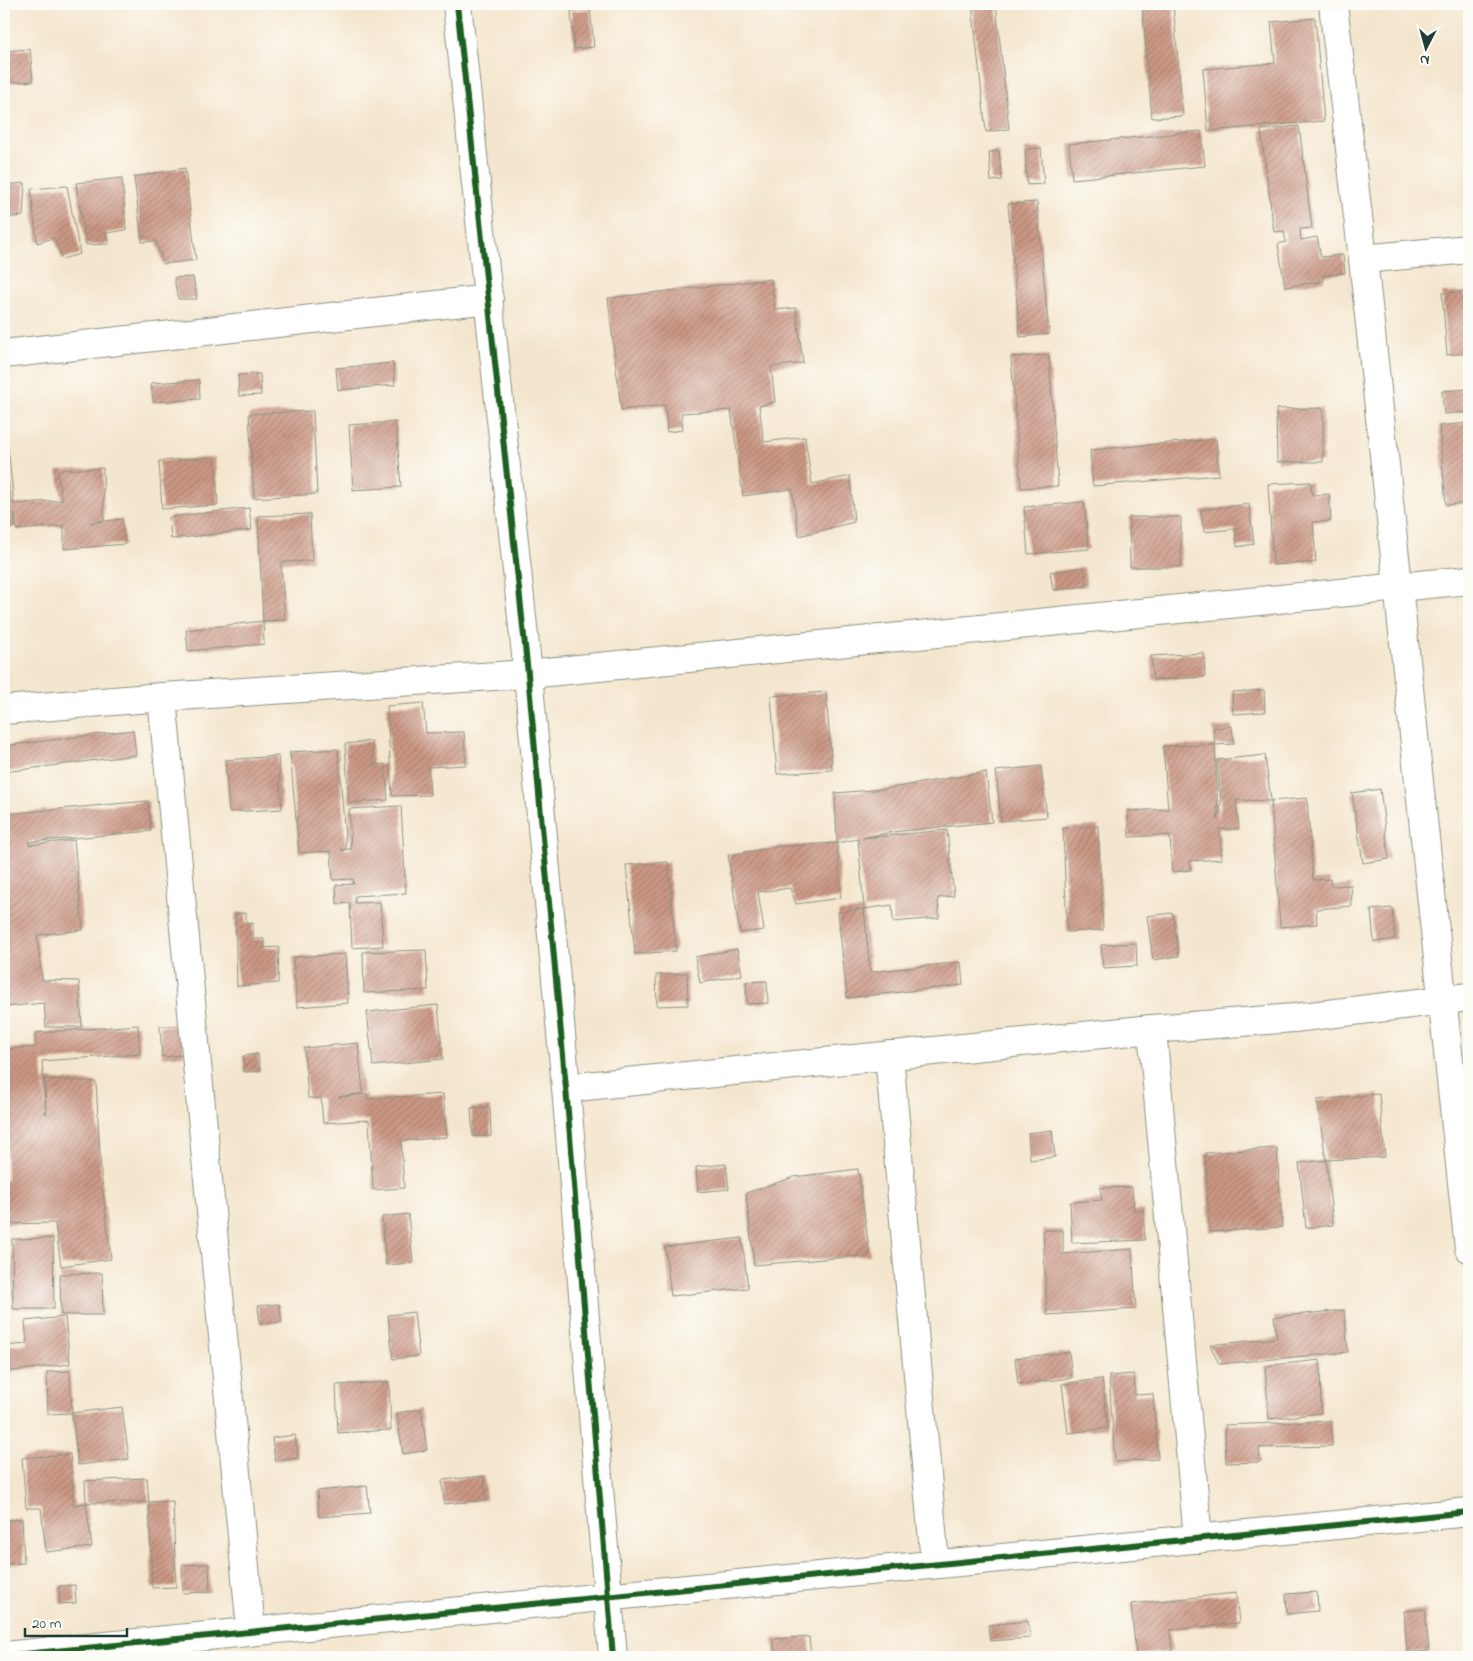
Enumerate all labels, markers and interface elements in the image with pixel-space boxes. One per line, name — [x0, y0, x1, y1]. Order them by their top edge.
north arrow — [1400, 22, 1450, 72]
text: N — [1419, 49, 1431, 70]
scale bar — [25, 1606, 128, 1638]
text: 20 m — [32, 1613, 62, 1635]

